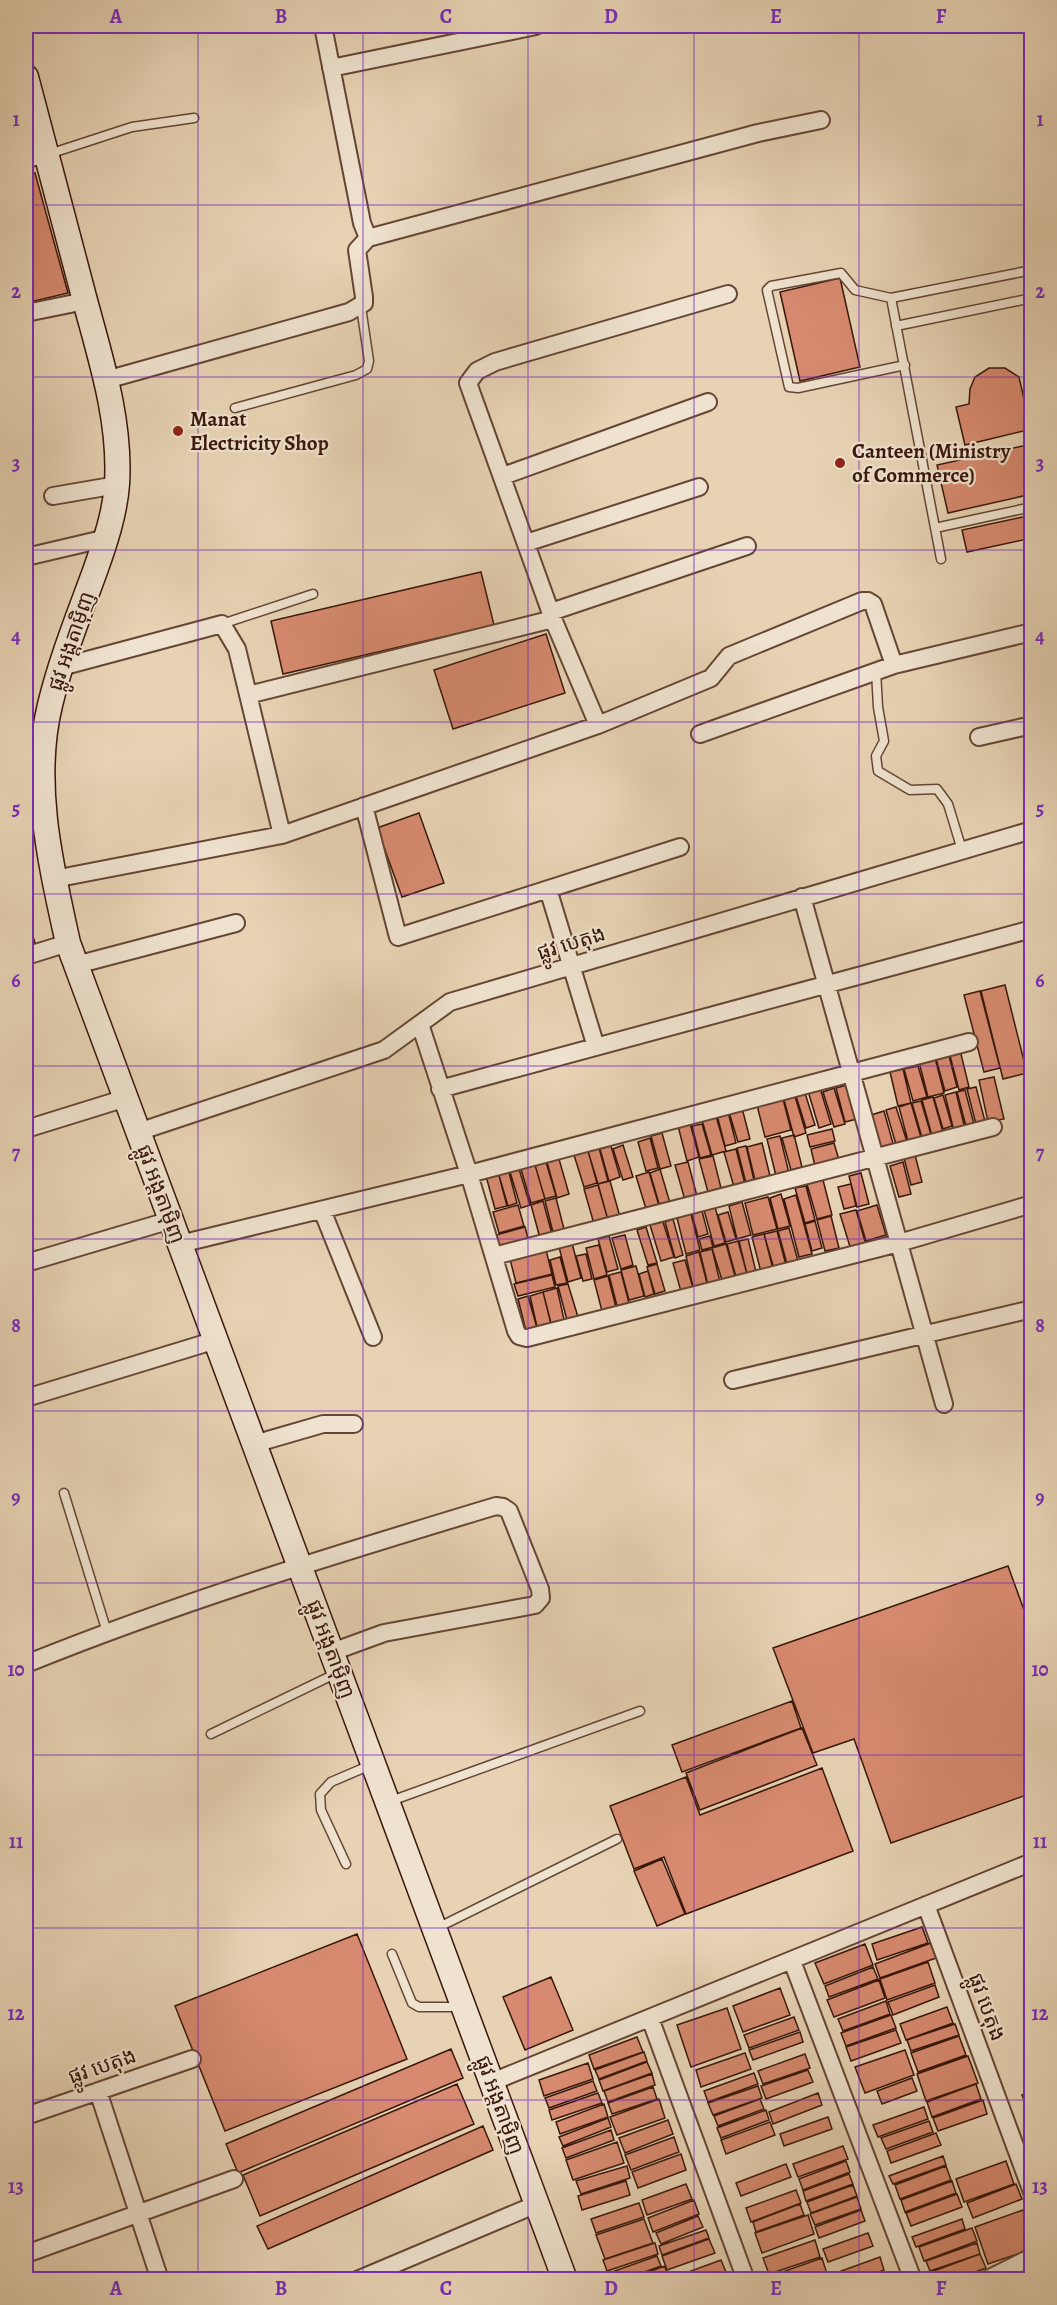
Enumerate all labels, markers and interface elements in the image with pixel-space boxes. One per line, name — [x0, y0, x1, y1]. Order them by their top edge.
text: A — [109, 3, 123, 30]
text: B — [275, 3, 287, 30]
text: C — [440, 3, 452, 30]
text: D — [604, 3, 618, 30]
text: E — [770, 3, 782, 30]
text: F — [936, 3, 947, 30]
text: 1 — [12, 106, 20, 133]
text: 1 — [1036, 106, 1044, 133]
text: 2 — [11, 278, 21, 305]
text: 2 — [1035, 278, 1045, 305]
place label: Manat Electricity Shop — [190, 405, 329, 457]
marker: Manat Electricity Shop — [171, 424, 185, 438]
place label: Canteen (Ministry of Commerce) — [852, 437, 1012, 489]
text: 3 — [12, 450, 20, 477]
text: 3 — [1036, 450, 1044, 477]
marker: Canteen (Ministry of Commerce) — [833, 456, 847, 470]
street label: ផ្លូវ អង្តតាម៉ិញ — [41, 587, 106, 696]
text: 4 — [11, 623, 21, 650]
text: 4 — [1035, 623, 1045, 650]
text: 5 — [12, 795, 20, 822]
text: 5 — [1036, 795, 1044, 822]
street label: ផ្លូវ បេតុង — [533, 919, 610, 972]
text: 6 — [11, 967, 21, 994]
text: 6 — [1035, 967, 1045, 994]
text: 7 — [12, 1139, 21, 1166]
text: 7 — [1036, 1139, 1045, 1166]
street label: ផ្លូវ អង្តតាម៉ិញ — [125, 1140, 192, 1249]
text: 8 — [11, 1312, 21, 1339]
text: 8 — [1035, 1312, 1045, 1339]
text: 9 — [11, 1484, 21, 1511]
text: 9 — [1035, 1484, 1045, 1511]
street label: ផ្លូវ អង្តតាម៉ិញ — [295, 1595, 362, 1704]
text: 10 — [7, 1656, 25, 1683]
text: 10 — [1031, 1656, 1049, 1683]
text: 11 — [9, 1828, 23, 1855]
text: 11 — [1033, 1828, 1047, 1855]
street label: ផ្លូវ បេតុង — [957, 1969, 1012, 2047]
text: 12 — [8, 2000, 25, 2027]
text: 12 — [1032, 2000, 1049, 2027]
street label: ផ្លូវ បេតុង — [64, 2041, 142, 2096]
street label: ផ្លូវ អង្តតាម៉ិញ — [464, 2051, 531, 2160]
text: 13 — [8, 2173, 24, 2200]
text: 13 — [1032, 2173, 1048, 2200]
text: A — [109, 2275, 123, 2302]
text: B — [275, 2275, 287, 2302]
text: C — [440, 2275, 452, 2302]
text: D — [604, 2275, 618, 2302]
text: E — [770, 2275, 782, 2302]
text: F — [936, 2275, 947, 2302]

